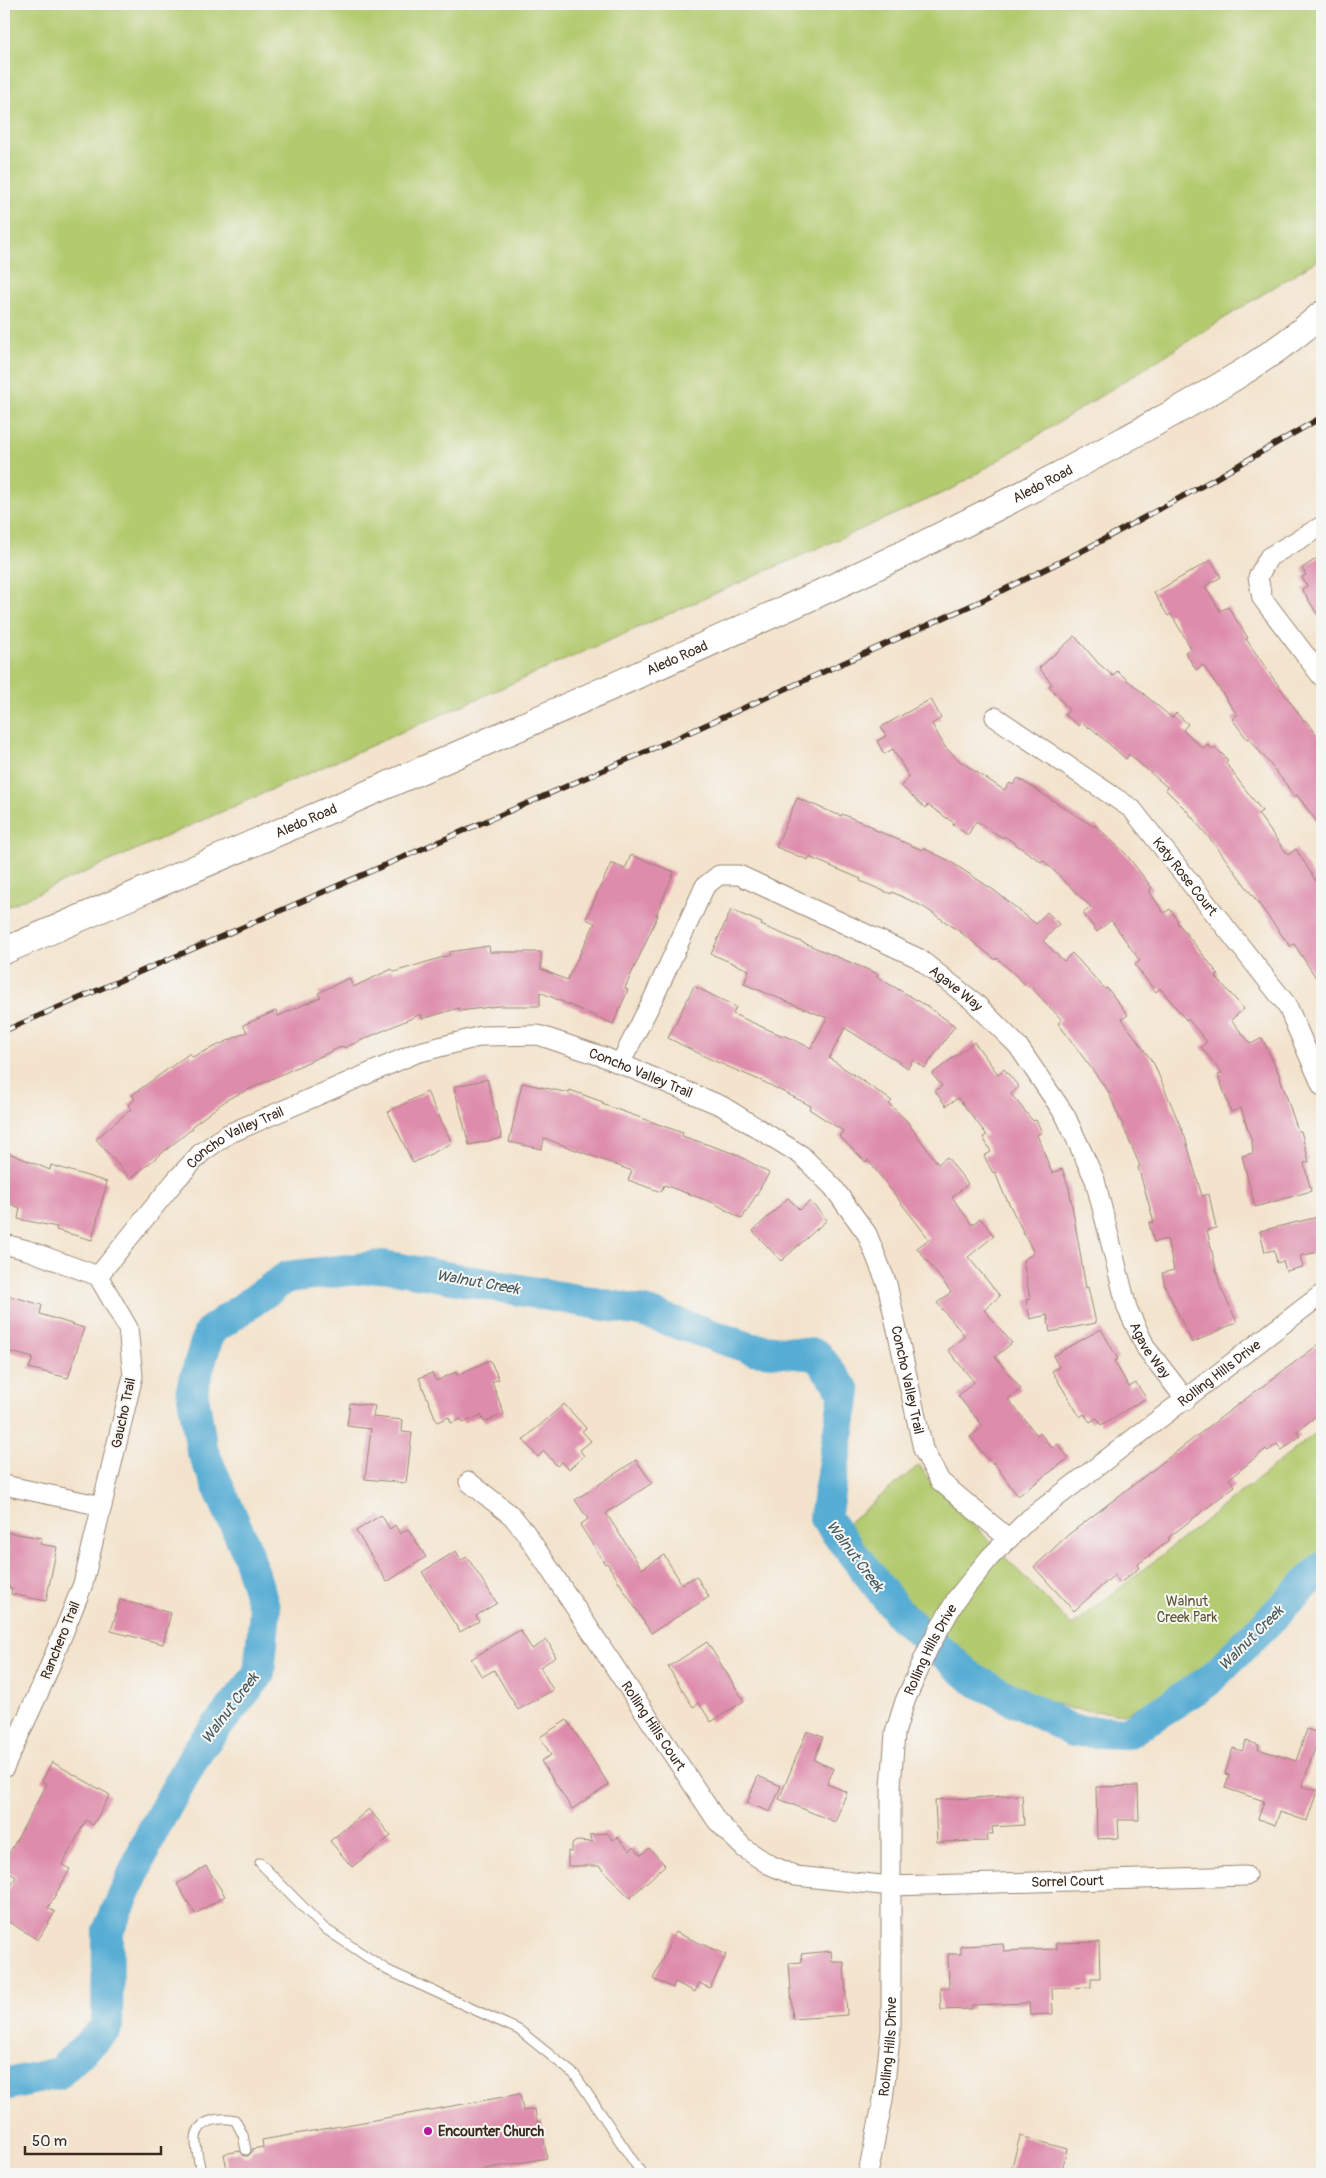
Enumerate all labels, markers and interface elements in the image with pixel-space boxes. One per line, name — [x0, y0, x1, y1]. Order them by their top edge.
street label: Aledo Road — [1010, 461, 1076, 507]
street label: Aledo Road — [644, 637, 711, 679]
street label: Aledo Road — [273, 800, 340, 842]
street label: Katy Rose Court — [1149, 834, 1221, 920]
street label: Agave Way — [926, 962, 986, 1015]
street label: Concho Valley Trail — [587, 1045, 695, 1102]
street label: Concho Valley Trail — [183, 1103, 286, 1172]
water label: Walnut Creek — [435, 1266, 523, 1299]
street label: Agave Way — [1126, 1319, 1174, 1382]
street label: Concho Valley Trail — [887, 1324, 928, 1436]
street label: Rolling Hills Drive — [1175, 1336, 1264, 1411]
street label: Gaucho Trail — [108, 1376, 139, 1450]
water label: Walnut Creek — [822, 1517, 889, 1597]
park label: Walnut Creek Park — [1157, 1593, 1217, 1626]
street label: Ranchero Trail — [37, 1599, 84, 1682]
street label: Rolling Hills Drive — [901, 1601, 961, 1698]
water label: Walnut Creek — [1215, 1601, 1289, 1675]
water label: Walnut Creek — [198, 1668, 264, 1748]
street label: Rolling Hills Court — [617, 1678, 689, 1774]
street label: Sorrel Court — [1031, 1872, 1104, 1891]
street label: Rolling Hills Drive — [875, 1997, 900, 2098]
scale bar — [25, 2123, 161, 2155]
place label: Encounter Church — [438, 2123, 545, 2140]
marker: Encounter Church — [422, 2125, 434, 2137]
text: 50 m — [32, 2132, 67, 2151]

